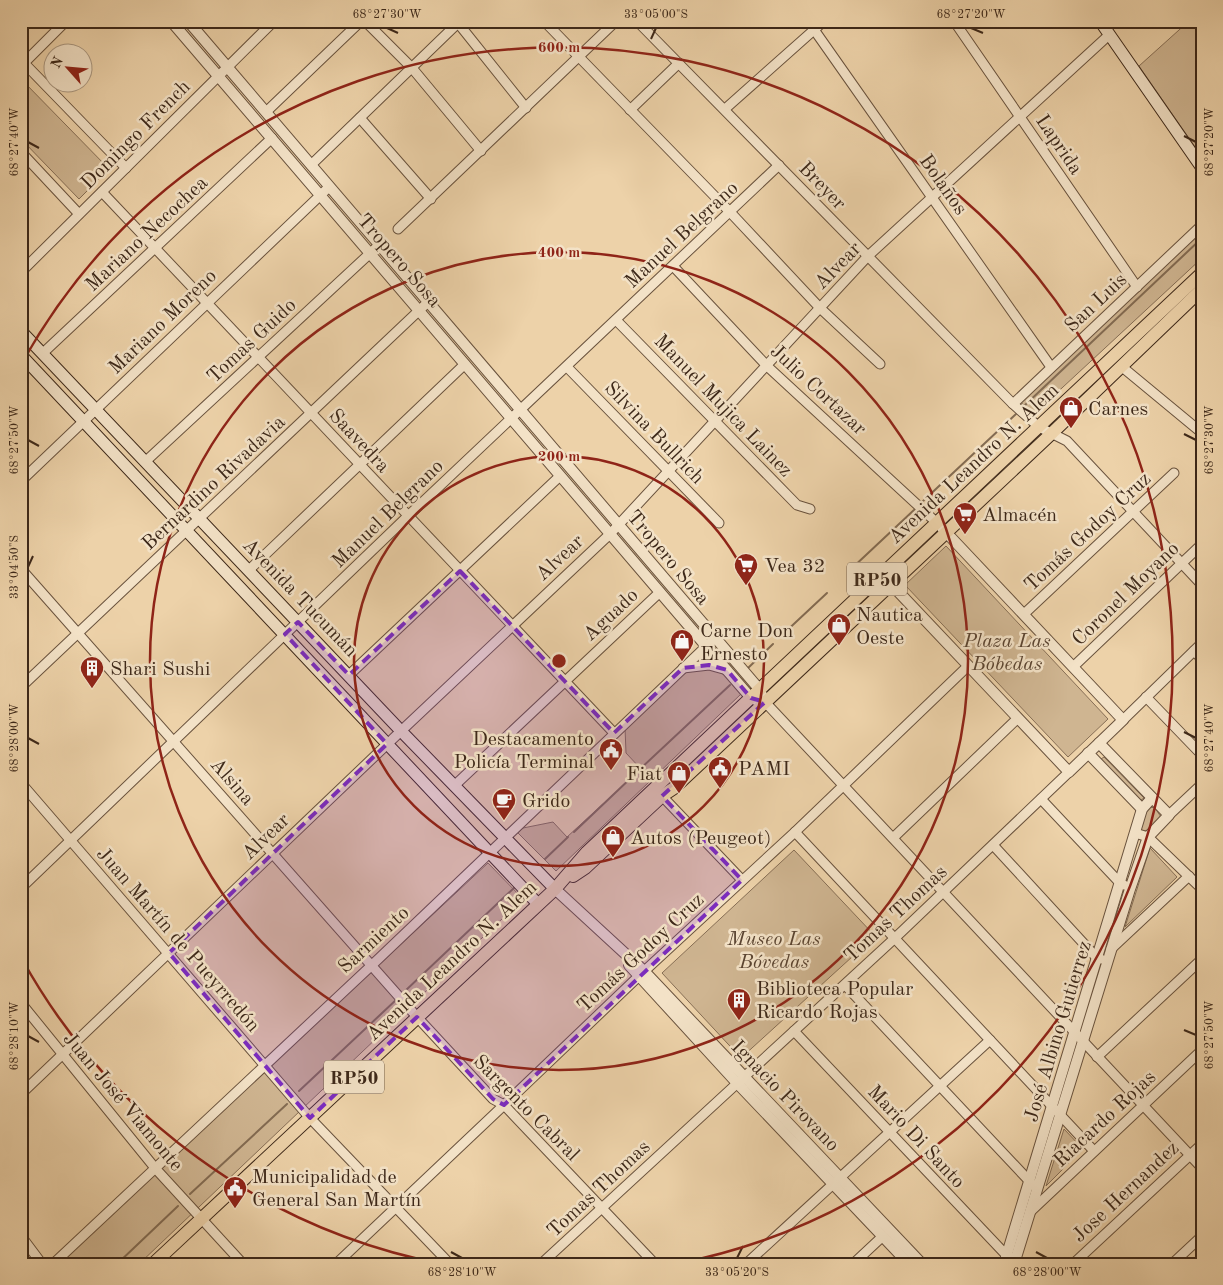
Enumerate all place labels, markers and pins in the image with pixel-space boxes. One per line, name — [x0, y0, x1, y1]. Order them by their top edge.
shop icon: Carnes — [1058, 395, 1084, 429]
place label: Carnes — [1088, 400, 1148, 420]
supermarket icon: Almacén — [952, 501, 978, 535]
place label: Almacén — [982, 506, 1057, 526]
supermarket icon: Vea 32 — [733, 552, 759, 586]
place label: Vea 32 — [764, 557, 825, 577]
place label: Nautica Oeste — [856, 606, 923, 649]
shop icon: Nautica Oeste — [826, 612, 852, 646]
place label: Carne Don Ernesto — [700, 622, 794, 665]
shop icon: Carne Don Ernesto — [669, 628, 695, 662]
centre of rings — [550, 652, 568, 670]
building icon: Shari Sushi — [79, 655, 105, 689]
place label: Shari Sushi — [110, 660, 210, 680]
place label: Destacamento Policía Terminal — [453, 730, 594, 773]
public building icon: Destacamento Policía Terminal — [598, 737, 624, 771]
public building icon: PAMI — [707, 755, 733, 789]
shop icon: Fiat — [666, 760, 692, 794]
place label: PAMI — [738, 760, 790, 780]
place label: Fiat — [626, 765, 662, 785]
cafe icon: Grido — [491, 787, 517, 821]
place label: Grido — [522, 792, 570, 812]
shop icon: Autos (Peugeot) — [600, 824, 626, 858]
place label: Autos (Peugeot) — [630, 829, 771, 849]
place label: Biblioteca Popular Ricardo Rojas — [756, 980, 914, 1023]
building icon: Biblioteca Popular Ricardo Rojas — [726, 987, 752, 1021]
place label: Municipalidad de General San Martín — [252, 1168, 422, 1211]
public building icon: Municipalidad de General San Martín — [222, 1175, 248, 1209]

